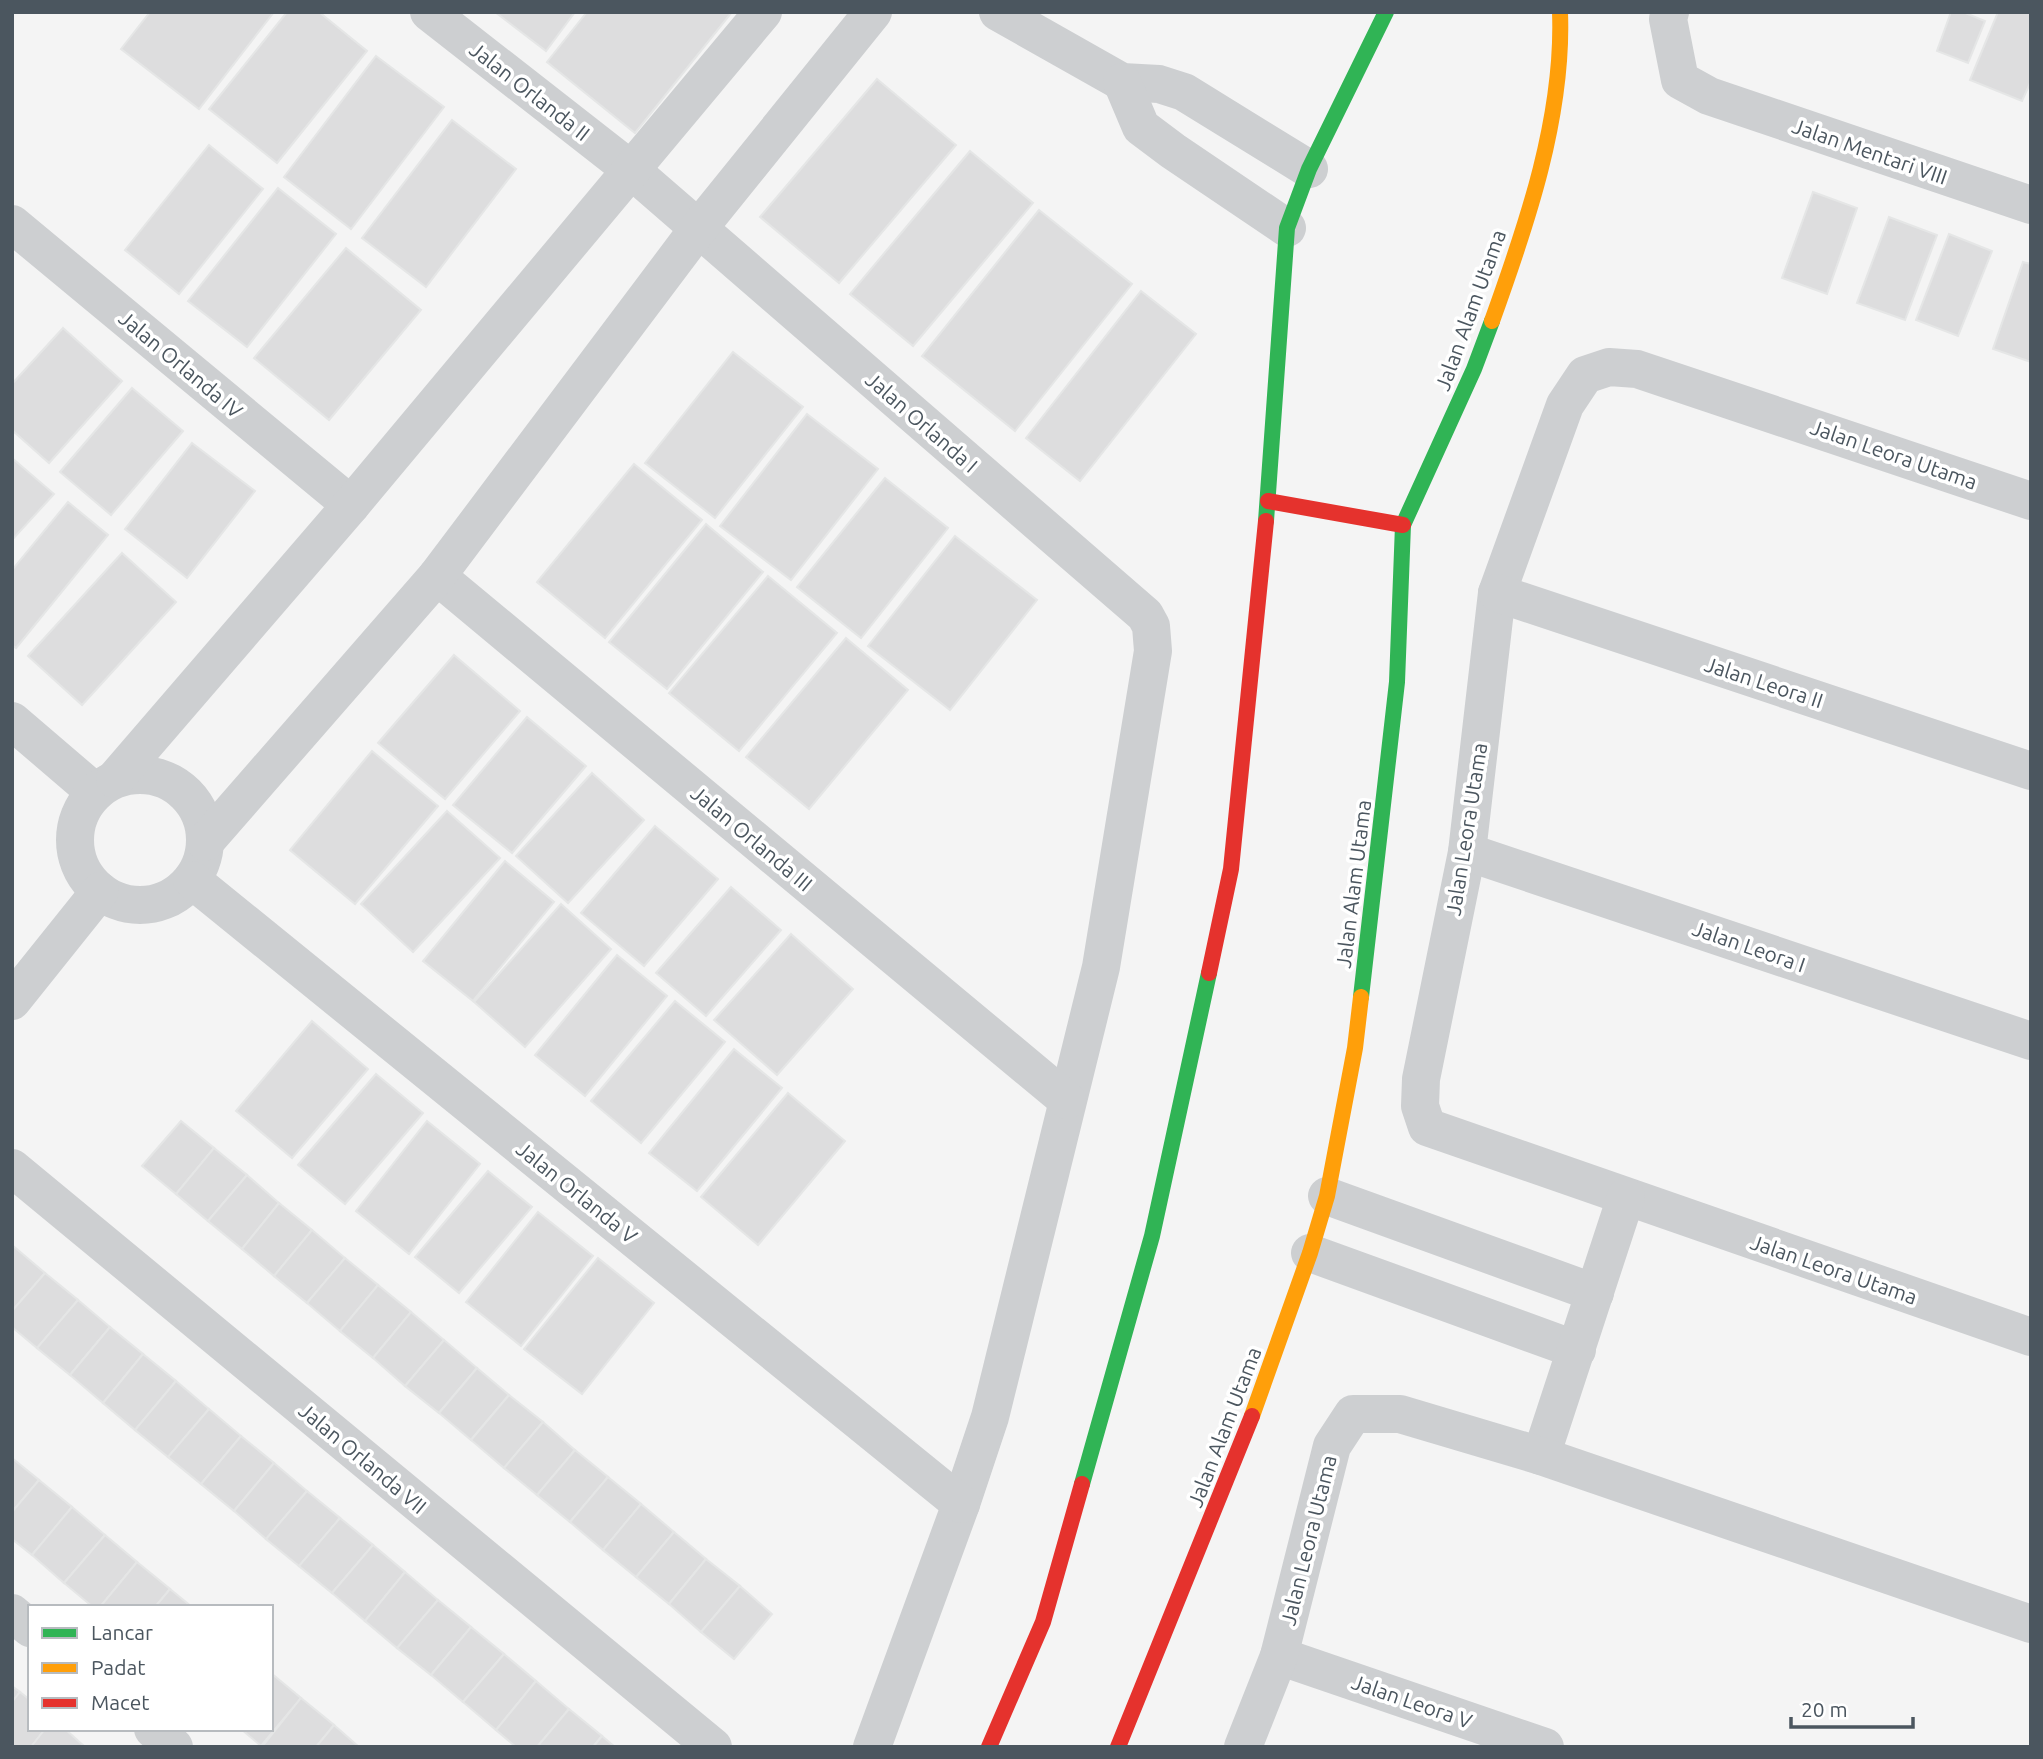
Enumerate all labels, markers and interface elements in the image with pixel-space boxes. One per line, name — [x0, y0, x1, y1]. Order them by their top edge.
street label: Jalan Orlanda II — [465, 37, 595, 145]
street label: Jalan Mentari VIII — [1789, 113, 1951, 189]
street label: Jalan Alam Utama — [1430, 226, 1510, 394]
street label: Jalan Orlanda IV — [115, 305, 248, 423]
street label: Jalan Orlanda I — [861, 367, 983, 477]
street label: Jalan Leora Utama — [1808, 414, 1980, 494]
street label: Jalan Leora II — [1702, 652, 1826, 712]
street label: Jalan Leora Utama — [1440, 741, 1492, 917]
street label: Jalan Orlanda III — [686, 780, 818, 896]
street label: Jalan Alam Utama — [1331, 798, 1375, 970]
street label: Jalan Leora I — [1689, 915, 1809, 977]
street label: Jalan Orlanda V — [512, 1136, 643, 1248]
street label: Jalan Leora Utama — [1748, 1229, 1920, 1309]
street label: Jalan Alam Utama — [1182, 1344, 1266, 1510]
street label: Jalan Orlanda VII — [294, 1398, 432, 1518]
street label: Jalan Leora Utama — [1275, 1452, 1341, 1628]
legend — [28, 1605, 273, 1731]
text: Lancar — [91, 1620, 153, 1644]
text: Padat — [91, 1655, 146, 1679]
street label: Jalan Leora V — [1349, 1669, 1476, 1733]
scale bar — [1791, 1686, 1913, 1730]
text: Macet — [91, 1690, 150, 1714]
text: 20 m — [1801, 1697, 1848, 1721]

